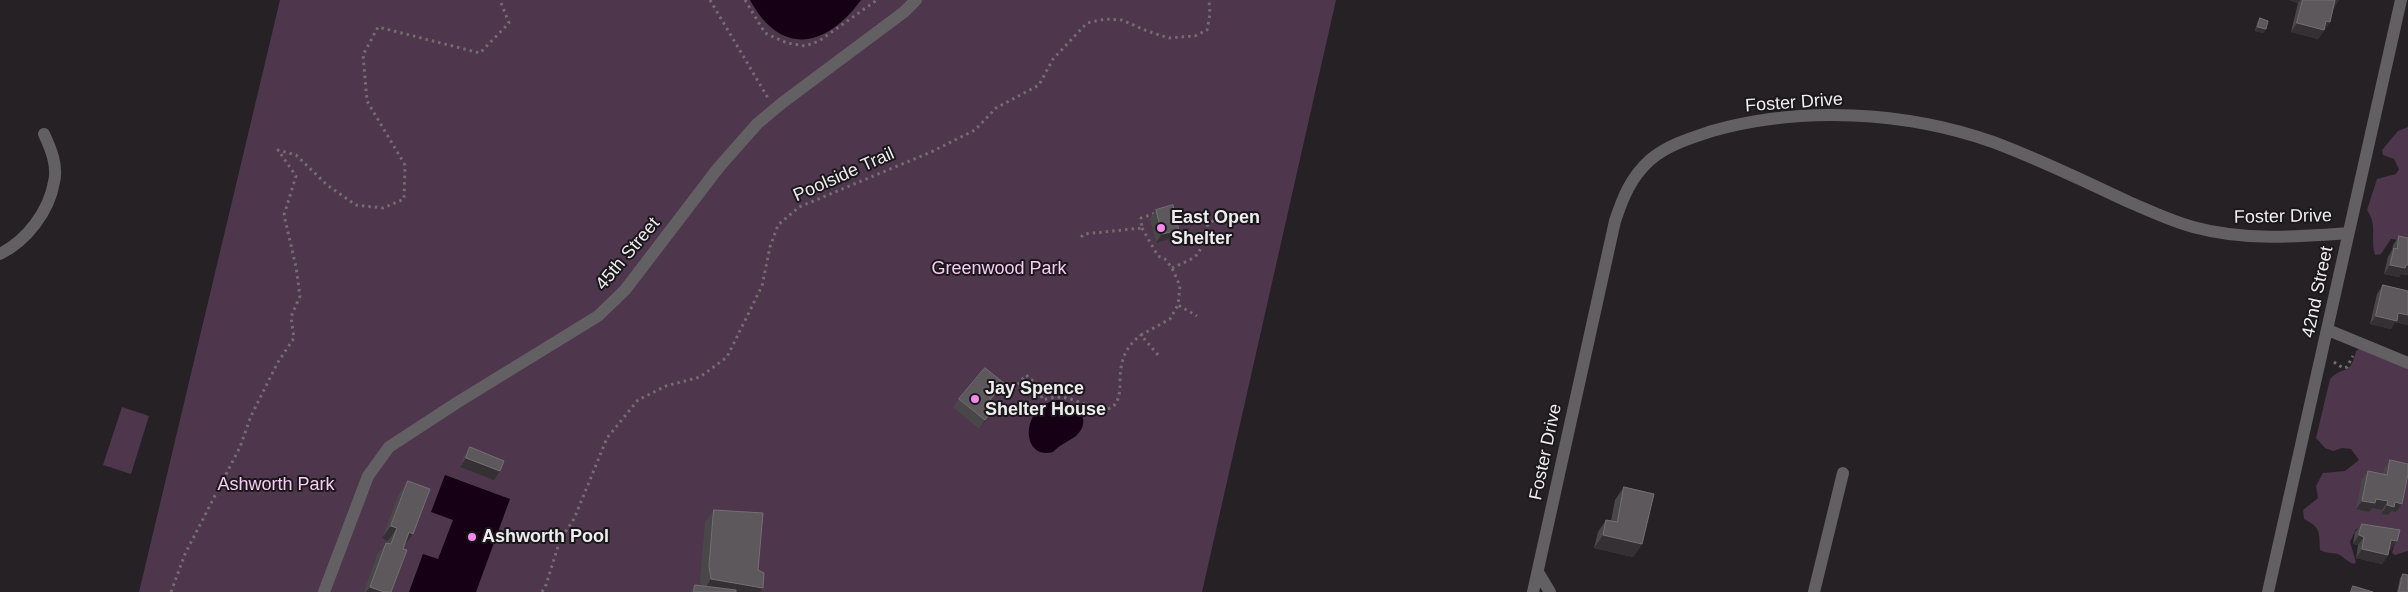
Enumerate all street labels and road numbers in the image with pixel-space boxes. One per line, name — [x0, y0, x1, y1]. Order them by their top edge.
street label: Foster Drive — [1744, 89, 1844, 117]
street label: Poolside Trail — [790, 143, 898, 207]
street label: Foster Drive — [2234, 205, 2332, 229]
street label: 45th Street — [591, 213, 665, 295]
street label: 42nd Street — [2298, 244, 2338, 340]
street label: Foster Drive — [1525, 402, 1567, 502]

